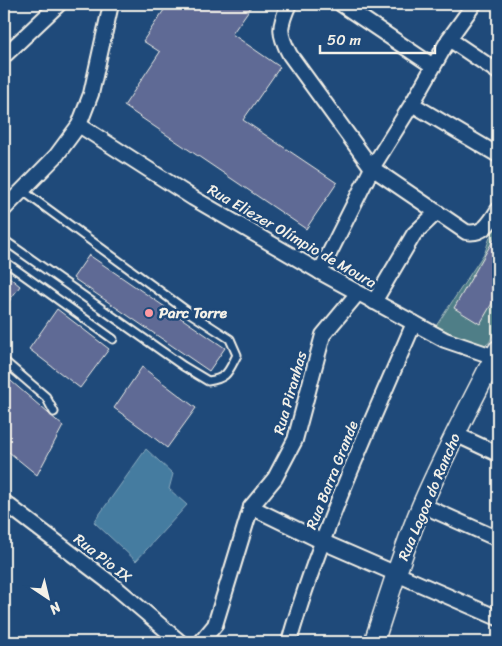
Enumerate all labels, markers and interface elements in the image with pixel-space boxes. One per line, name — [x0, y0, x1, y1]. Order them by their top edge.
scale bar — [320, 22, 434, 54]
text: 50 m — [327, 27, 362, 53]
street label: Rua Eliezer Olímpio de Moura — [202, 177, 382, 295]
place label: Parc Torre — [159, 300, 228, 326]
marker: Parc Torre — [143, 307, 155, 319]
street label: Rua Piranhas — [266, 348, 314, 438]
street label: Rua Barra Grande — [298, 416, 366, 534]
street label: Rua Lagoa do Rancho — [390, 429, 468, 565]
street label: Rua Pio IX — [68, 527, 138, 590]
north arrow — [22, 574, 72, 624]
text: N — [44, 595, 67, 621]

